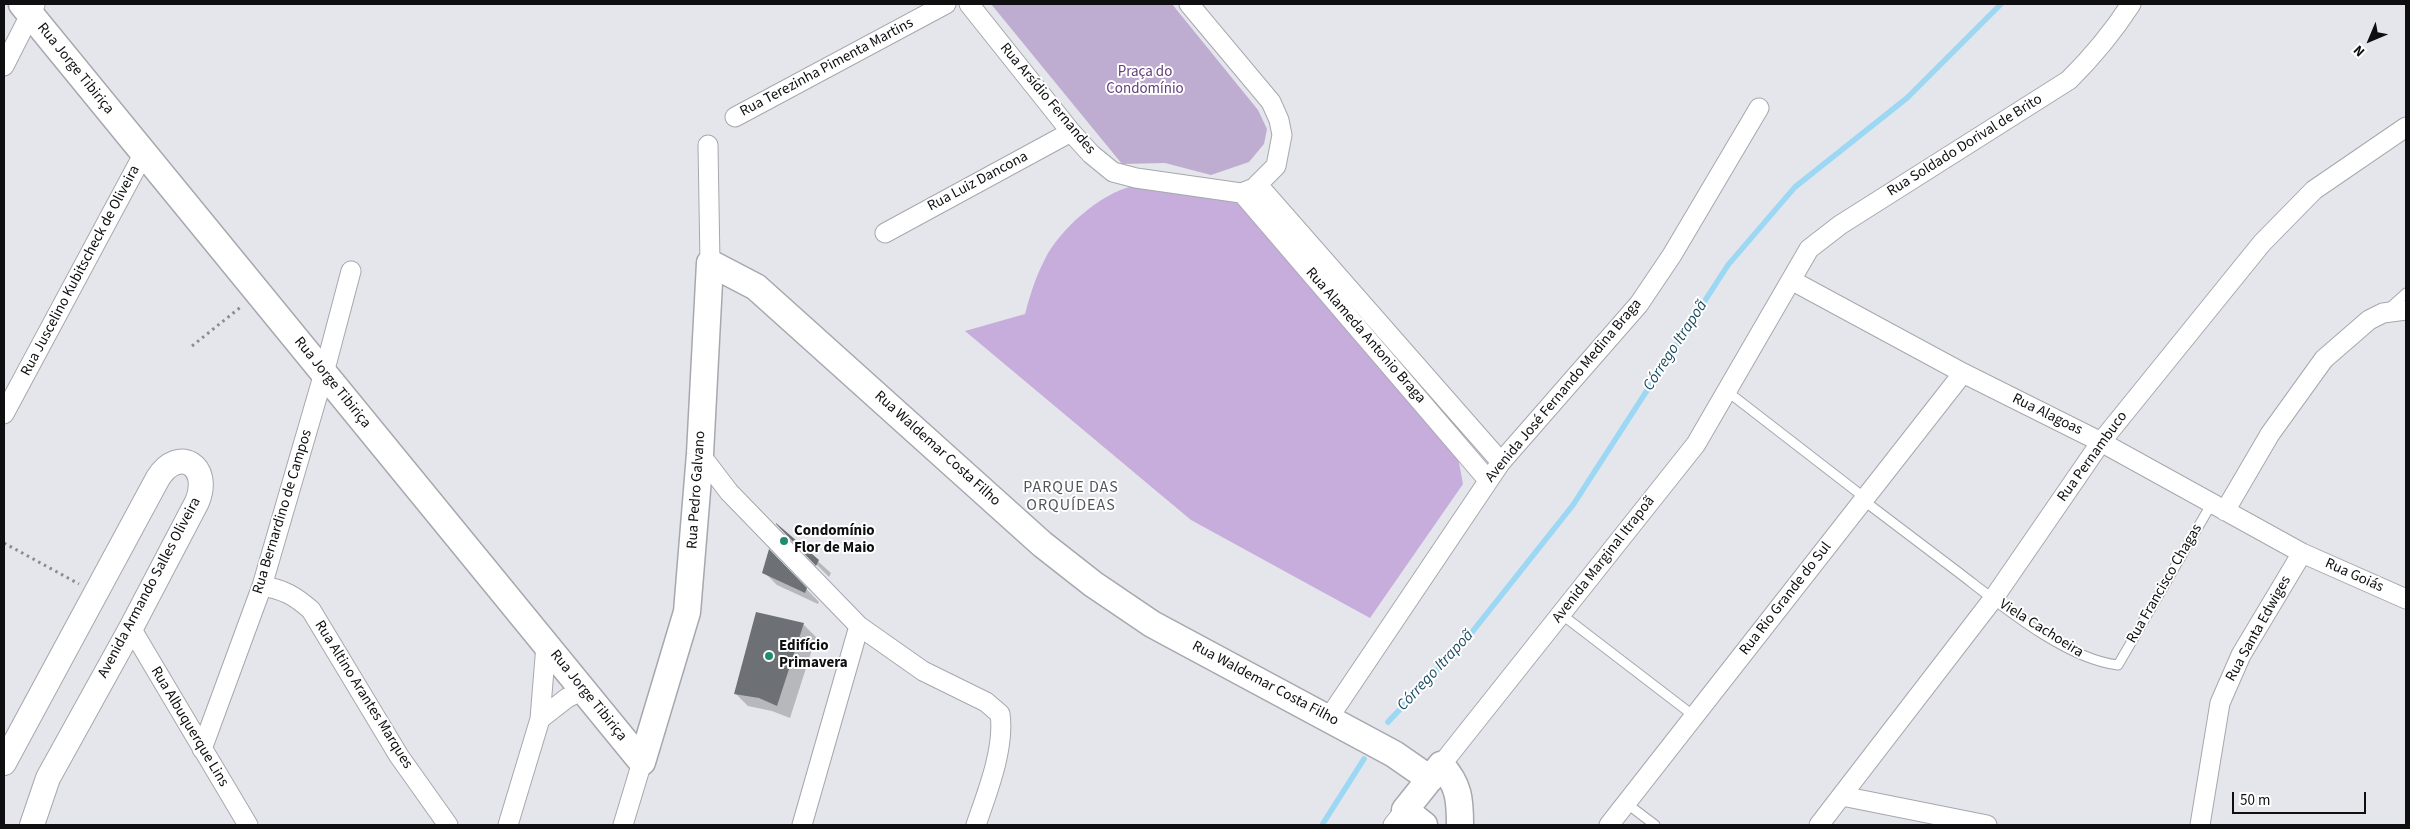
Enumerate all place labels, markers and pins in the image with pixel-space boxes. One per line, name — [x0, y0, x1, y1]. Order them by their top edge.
place label: Condomínio Flor de Maio — [794, 523, 875, 558]
marker: Condomínio Flor de Maio — [778, 535, 790, 547]
place label: Edifício Primavera — [779, 638, 848, 673]
marker: Edifício Primavera — [763, 650, 775, 662]

